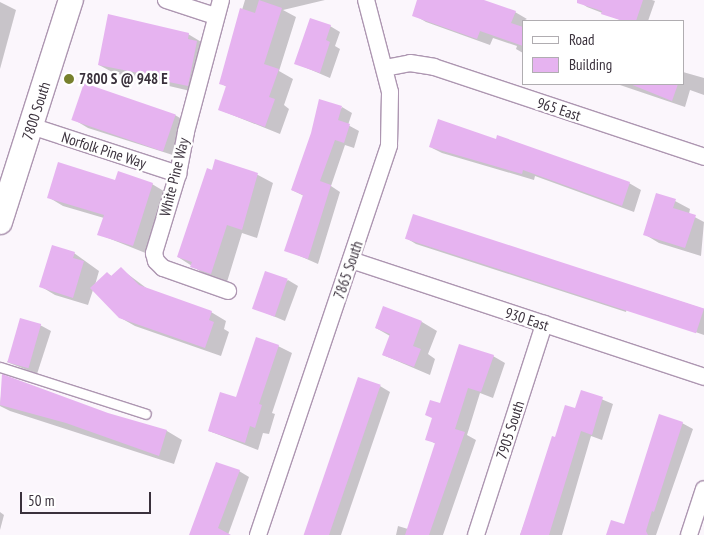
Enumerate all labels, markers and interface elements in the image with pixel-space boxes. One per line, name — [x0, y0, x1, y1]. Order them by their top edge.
legend — [522, 20, 684, 85]
text: Road — [569, 30, 595, 49]
text: Building — [569, 55, 612, 74]
place label: 7800 S @ 948 E — [79, 70, 168, 88]
marker: 7800 S @ 948 E — [63, 73, 75, 85]
street label: 7800 South — [18, 80, 54, 142]
street label: 965 East — [535, 93, 583, 125]
street label: Norfolk Pine Way — [59, 128, 149, 172]
street label: White Pine Way — [156, 136, 192, 218]
street label: 7865 South — [330, 239, 366, 301]
street label: 930 East — [503, 303, 551, 335]
street label: 7905 South — [492, 399, 528, 461]
scale bar — [22, 482, 154, 514]
text: 50 m — [28, 491, 54, 510]

